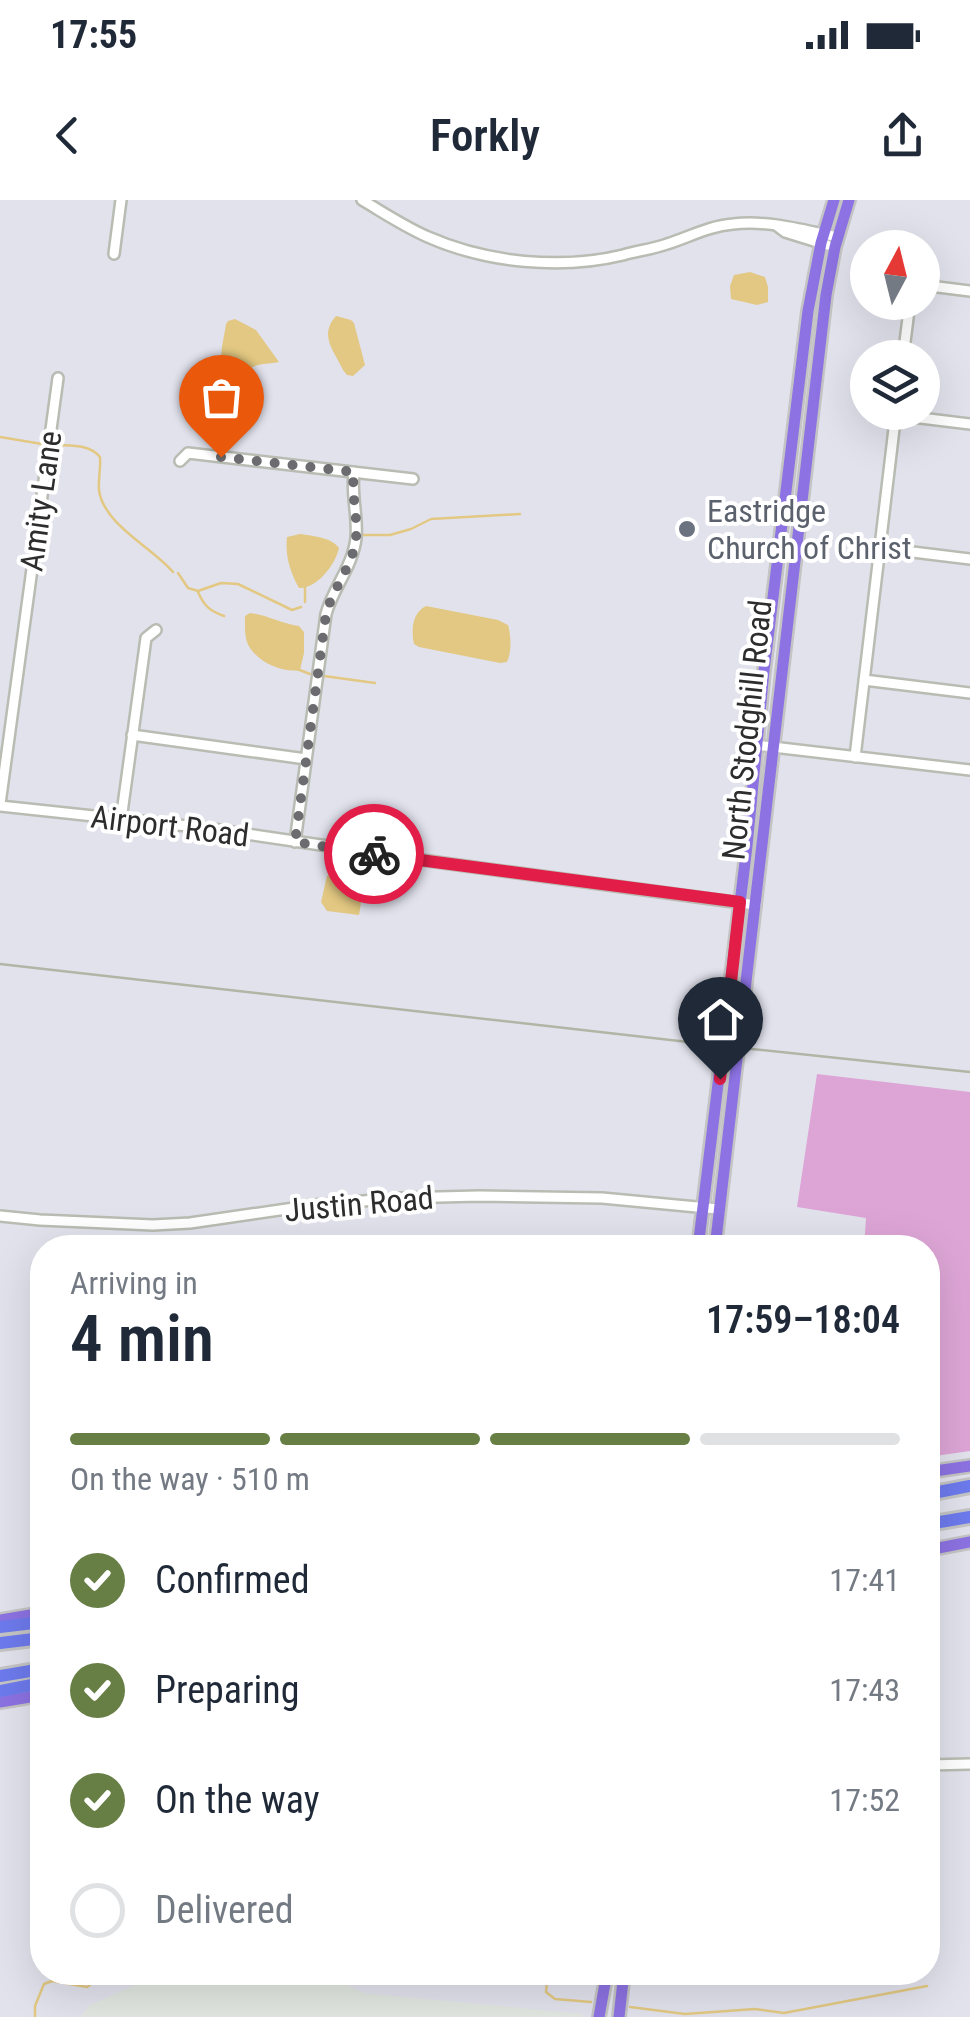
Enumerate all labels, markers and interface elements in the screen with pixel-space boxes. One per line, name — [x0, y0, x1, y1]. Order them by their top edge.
text: 17:55 — [50, 13, 137, 57]
icon: back — [40, 108, 95, 163]
icon: share — [875, 108, 930, 163]
text: Forkly — [430, 109, 540, 162]
north arrow — [850, 230, 940, 320]
map controls — [850, 230, 940, 430]
button: layers — [850, 340, 940, 430]
pin — [179, 355, 264, 458]
icon: bag — [194, 370, 249, 425]
street label: Amity Lane — [12, 429, 70, 573]
place label: Eastridge Church of Christ — [707, 492, 911, 567]
marker: Eastridge Church of Christ — [676, 518, 698, 540]
street label: North Stodghill Road — [714, 598, 780, 862]
street label: Airport Road — [89, 797, 251, 855]
courier — [324, 804, 424, 904]
icon: bike — [347, 827, 402, 882]
pin — [678, 977, 763, 1080]
icon: home — [693, 992, 748, 1047]
street label: Justin Road — [283, 1179, 435, 1229]
text: Arriving in — [70, 1264, 198, 1302]
text: 17:59–18:04 — [706, 1298, 900, 1342]
text: 4 min — [70, 1301, 214, 1377]
text: On the way · 510 m — [70, 1460, 310, 1498]
icon: check — [70, 1553, 125, 1608]
text: Confirmed — [155, 1558, 310, 1602]
text: 17:41 — [829, 1561, 900, 1599]
icon: check — [70, 1663, 125, 1718]
text: Preparing — [155, 1668, 300, 1712]
text: 17:43 — [829, 1671, 900, 1709]
icon: check — [70, 1773, 125, 1828]
text: On the way — [155, 1778, 320, 1822]
text: 17:52 — [829, 1781, 900, 1819]
text: Delivered — [155, 1888, 294, 1932]

